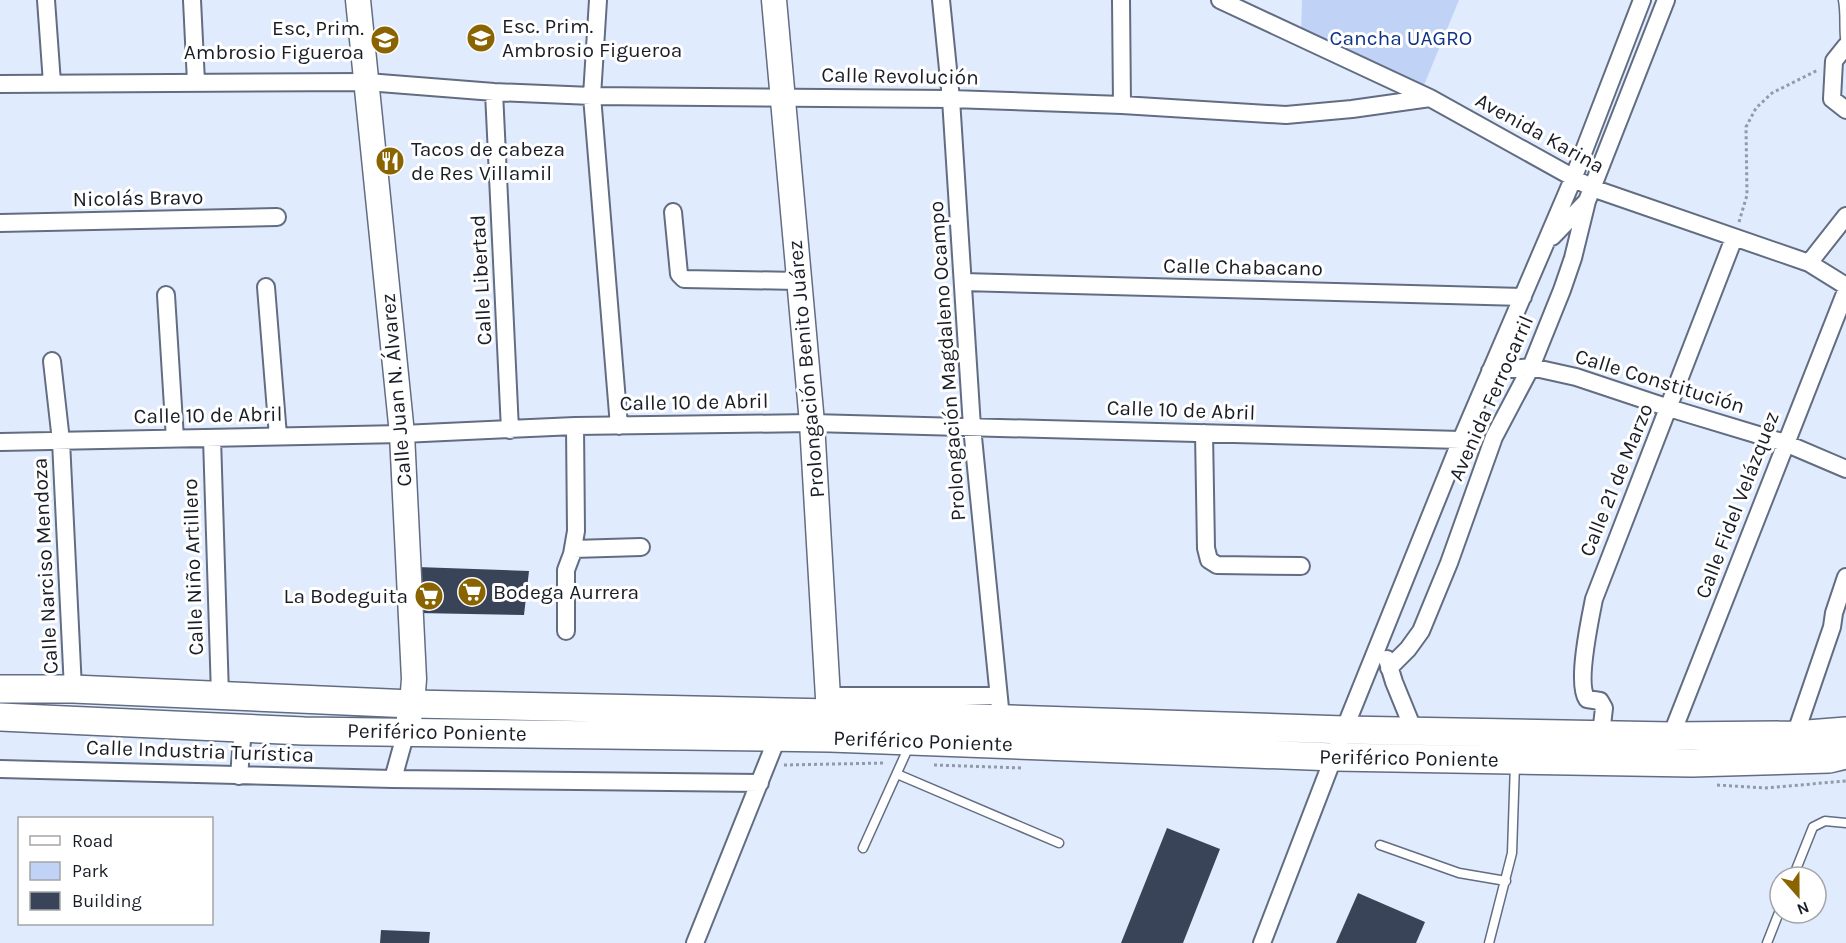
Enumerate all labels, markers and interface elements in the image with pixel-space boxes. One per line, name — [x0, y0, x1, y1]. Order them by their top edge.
place label: Esc. Prim. Ambrosio Figueroa — [502, 14, 682, 62]
place label: Esc, Prim. Ambrosio Figueroa — [184, 16, 364, 64]
school or university icon: Esc. Prim. Ambrosio Figueroa — [465, 22, 497, 54]
school or university icon: Esc, Prim. Ambrosio Figueroa — [369, 24, 401, 56]
park label: Cancha UAGRO — [1330, 26, 1472, 50]
street label: Calle Revolución — [821, 63, 979, 89]
street label: Avenida Karina — [1472, 88, 1608, 178]
place label: Tacos de cabeza de Res Villamil — [411, 137, 565, 185]
restaurant icon: Tacos de cabeza de Res Villamil — [374, 145, 406, 177]
street label: Nicolás Bravo — [72, 185, 204, 211]
street label: Prolongación Magdaleno Ocampo — [924, 200, 970, 522]
street label: Calle Libertad — [466, 214, 496, 346]
street label: Prolongación Benito Juárez — [783, 239, 829, 499]
street label: Calle Chabacano — [1163, 254, 1323, 280]
street label: Calle Juan N. Álvarez — [376, 292, 416, 488]
street label: Avenida Ferrocarril — [1444, 312, 1538, 484]
street label: Calle Constitución — [1572, 344, 1748, 418]
street label: Calle 10 de Abril — [619, 389, 769, 415]
street label: Calle 10 de Abril — [1106, 395, 1256, 425]
street label: Calle 21 de Marzo — [1574, 400, 1658, 560]
street label: Calle 10 de Abril — [133, 402, 283, 428]
street label: Calle Fidel Velázquez — [1690, 408, 1784, 602]
street label: Calle Narciso Mendoza — [27, 457, 63, 675]
street label: Calle Niño Artillero — [178, 478, 208, 656]
supermarket icon: Bodega Aurrera — [456, 576, 488, 608]
supermarket icon: La Bodeguita — [413, 580, 445, 612]
place label: Bodega Aurrera — [493, 580, 639, 604]
place label: La Bodeguita — [284, 584, 408, 608]
street label: Periférico Poniente — [347, 718, 527, 746]
street label: Periférico Poniente — [833, 726, 1013, 756]
street label: Calle Industria Turística — [86, 735, 314, 767]
street label: Periférico Poniente — [1319, 744, 1499, 772]
legend — [18, 817, 213, 925]
text: Road — [72, 830, 113, 852]
text: Park — [72, 860, 109, 882]
north arrow — [1768, 865, 1828, 925]
text: Building — [72, 890, 142, 912]
text: N — [1794, 898, 1812, 919]

